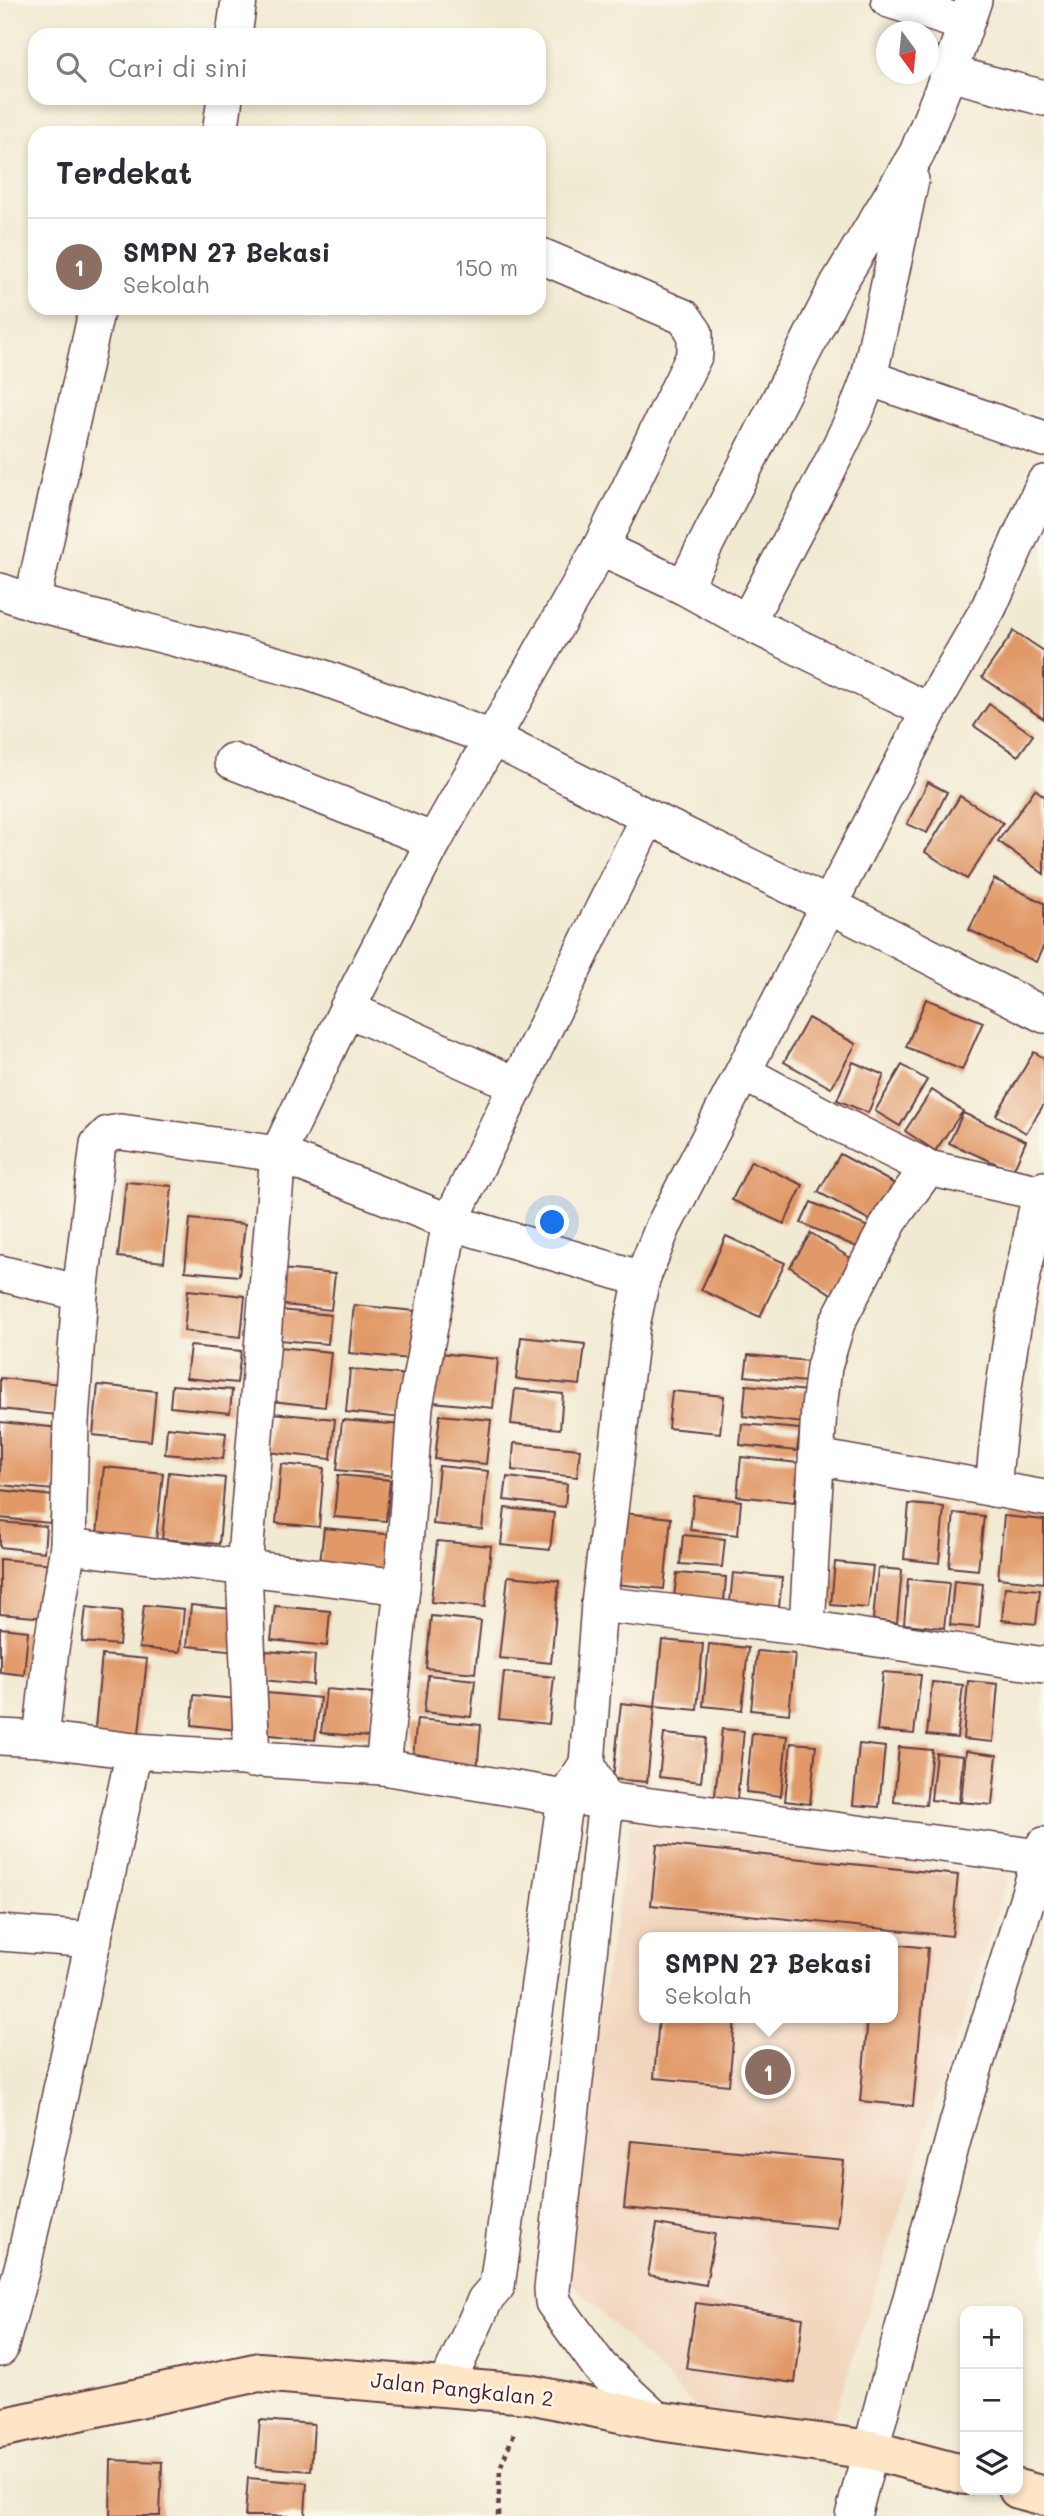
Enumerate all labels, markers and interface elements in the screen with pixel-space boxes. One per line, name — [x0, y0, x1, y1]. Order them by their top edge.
north arrow — [876, 21, 939, 84]
search box — [28, 28, 546, 105]
icon: search — [52, 48, 90, 86]
text: Cari di sini — [108, 50, 248, 84]
text: Terdekat — [56, 152, 192, 192]
text: SMPN 27 Bekasi — [123, 235, 330, 269]
text: 1 — [74, 252, 84, 282]
text: 150 m — [454, 252, 518, 282]
text: Sekolah — [123, 269, 209, 299]
your location — [535, 1205, 569, 1239]
popup — [639, 1932, 898, 2023]
text: SMPN 27 Bekasi — [665, 1946, 872, 1980]
text: Sekolah — [665, 1980, 751, 2010]
pin: 1 — [745, 2046, 791, 2098]
map controls — [960, 2306, 1023, 2495]
button: + — [960, 2306, 1023, 2369]
street label: Jalan Pangkalan 2 — [369, 2365, 555, 2412]
button: − — [960, 2369, 1023, 2432]
button: layers — [960, 2432, 1023, 2495]

